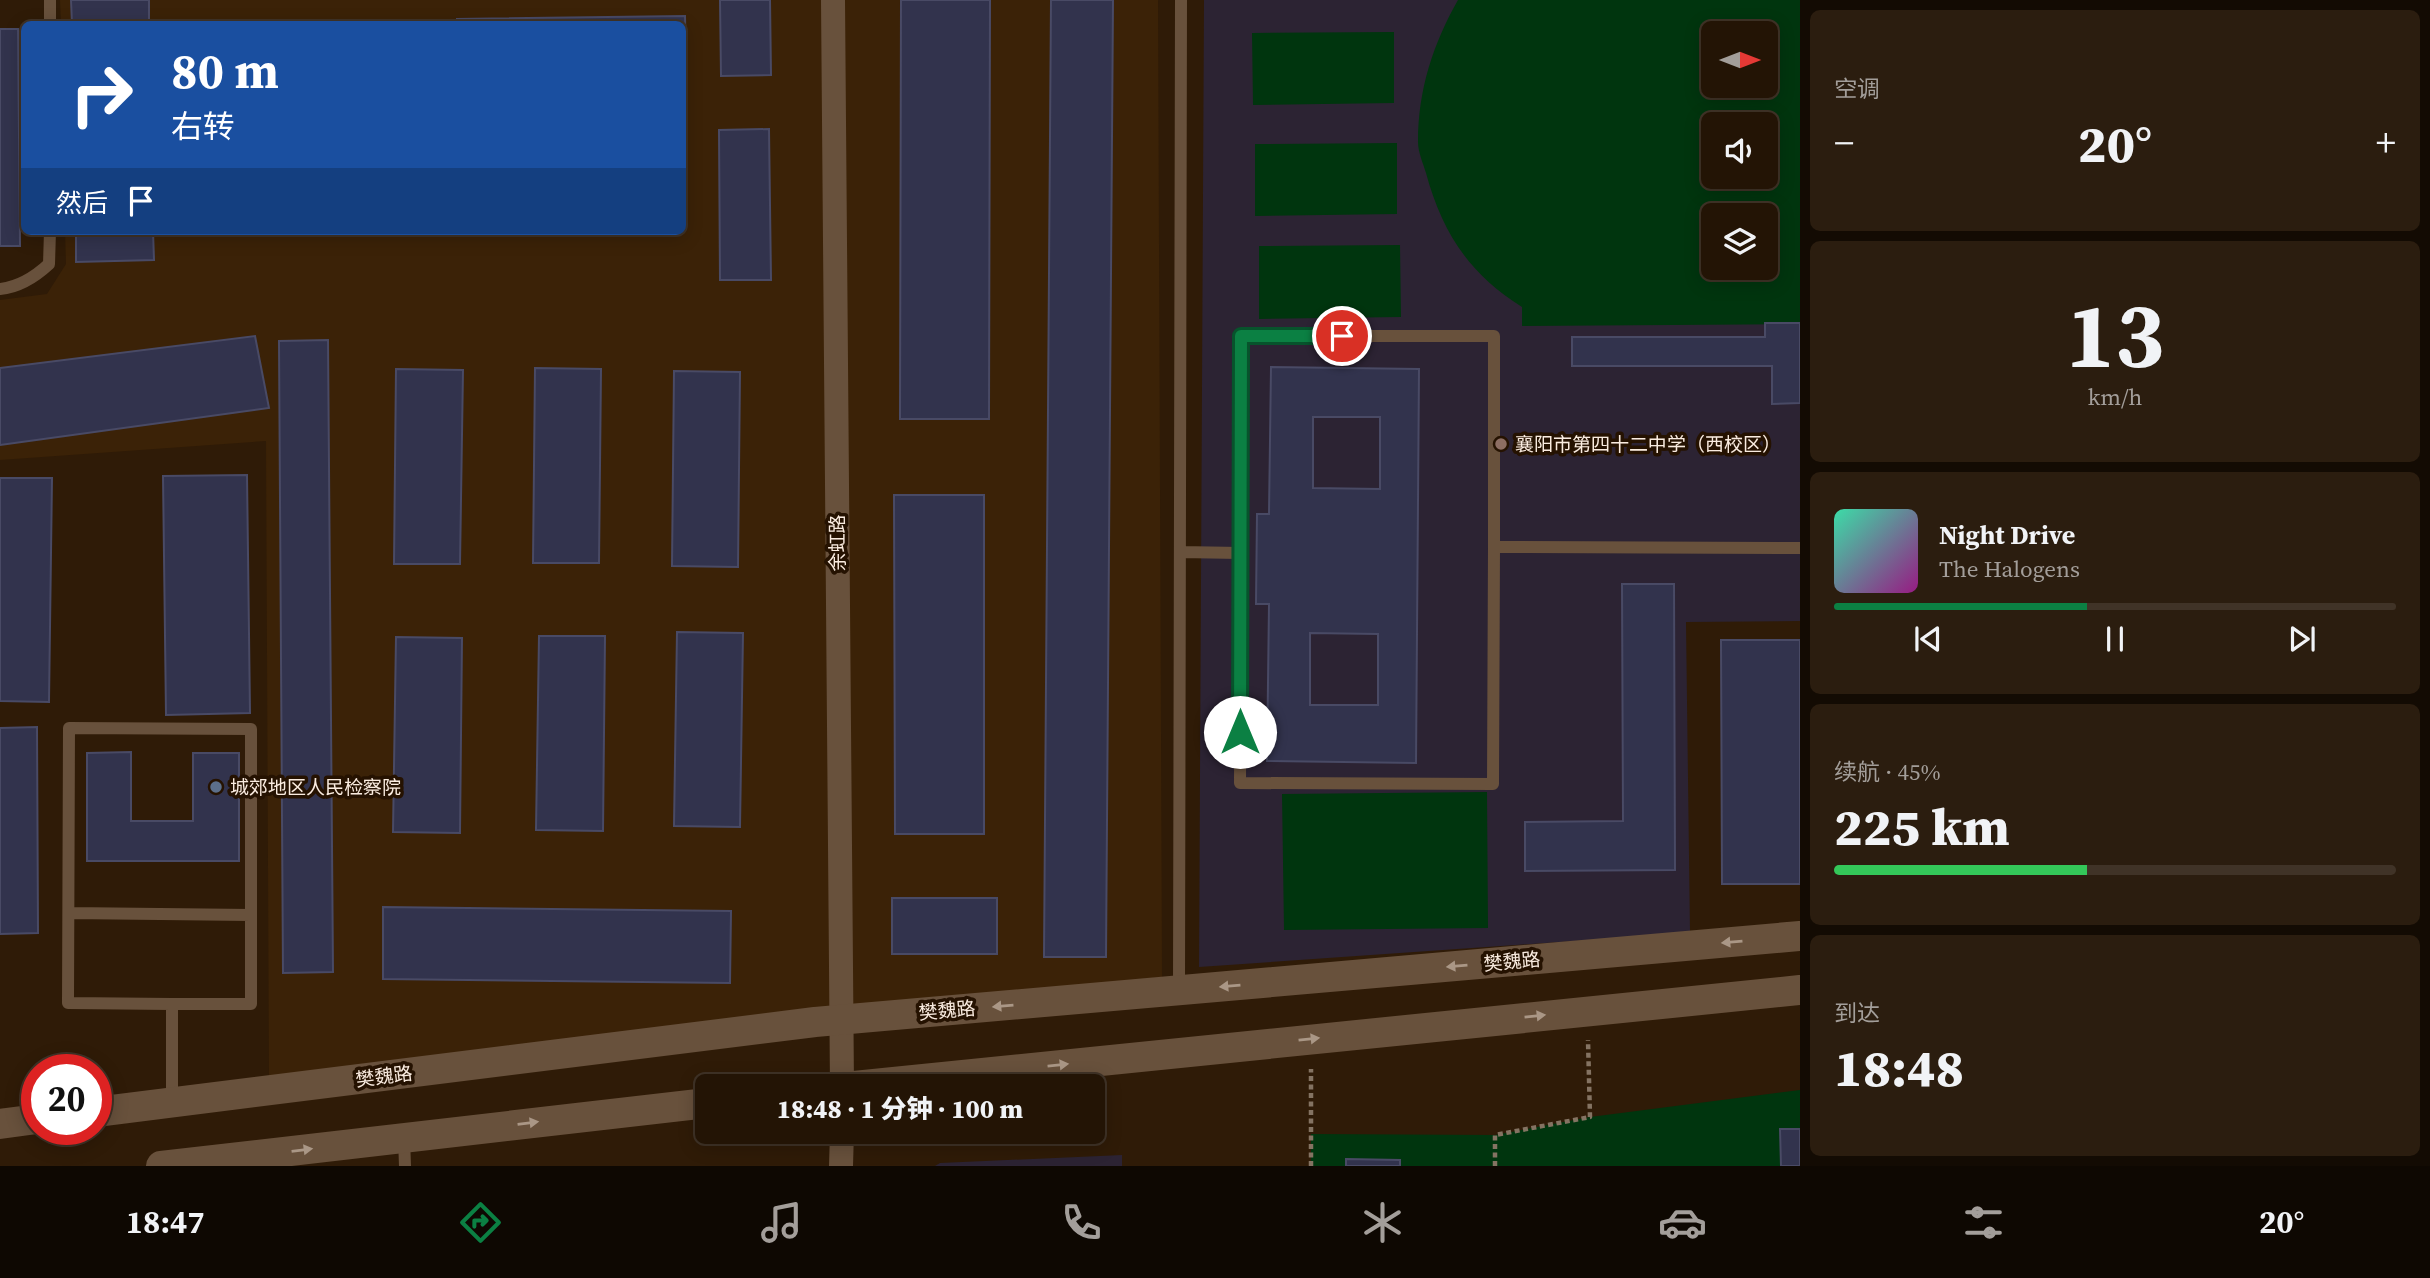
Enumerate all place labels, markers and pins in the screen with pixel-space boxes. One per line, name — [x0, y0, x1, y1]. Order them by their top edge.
pin — [1312, 306, 1372, 366]
place label: 襄阳市第四十二中学（西校区） — [1515, 431, 1781, 457]
marker: 襄阳市第四十二中学（西校区） — [1493, 436, 1509, 452]
place label: 城郊地区人民检察院 — [230, 774, 401, 800]
marker: 城郊地区人民检察院 — [208, 779, 224, 795]

